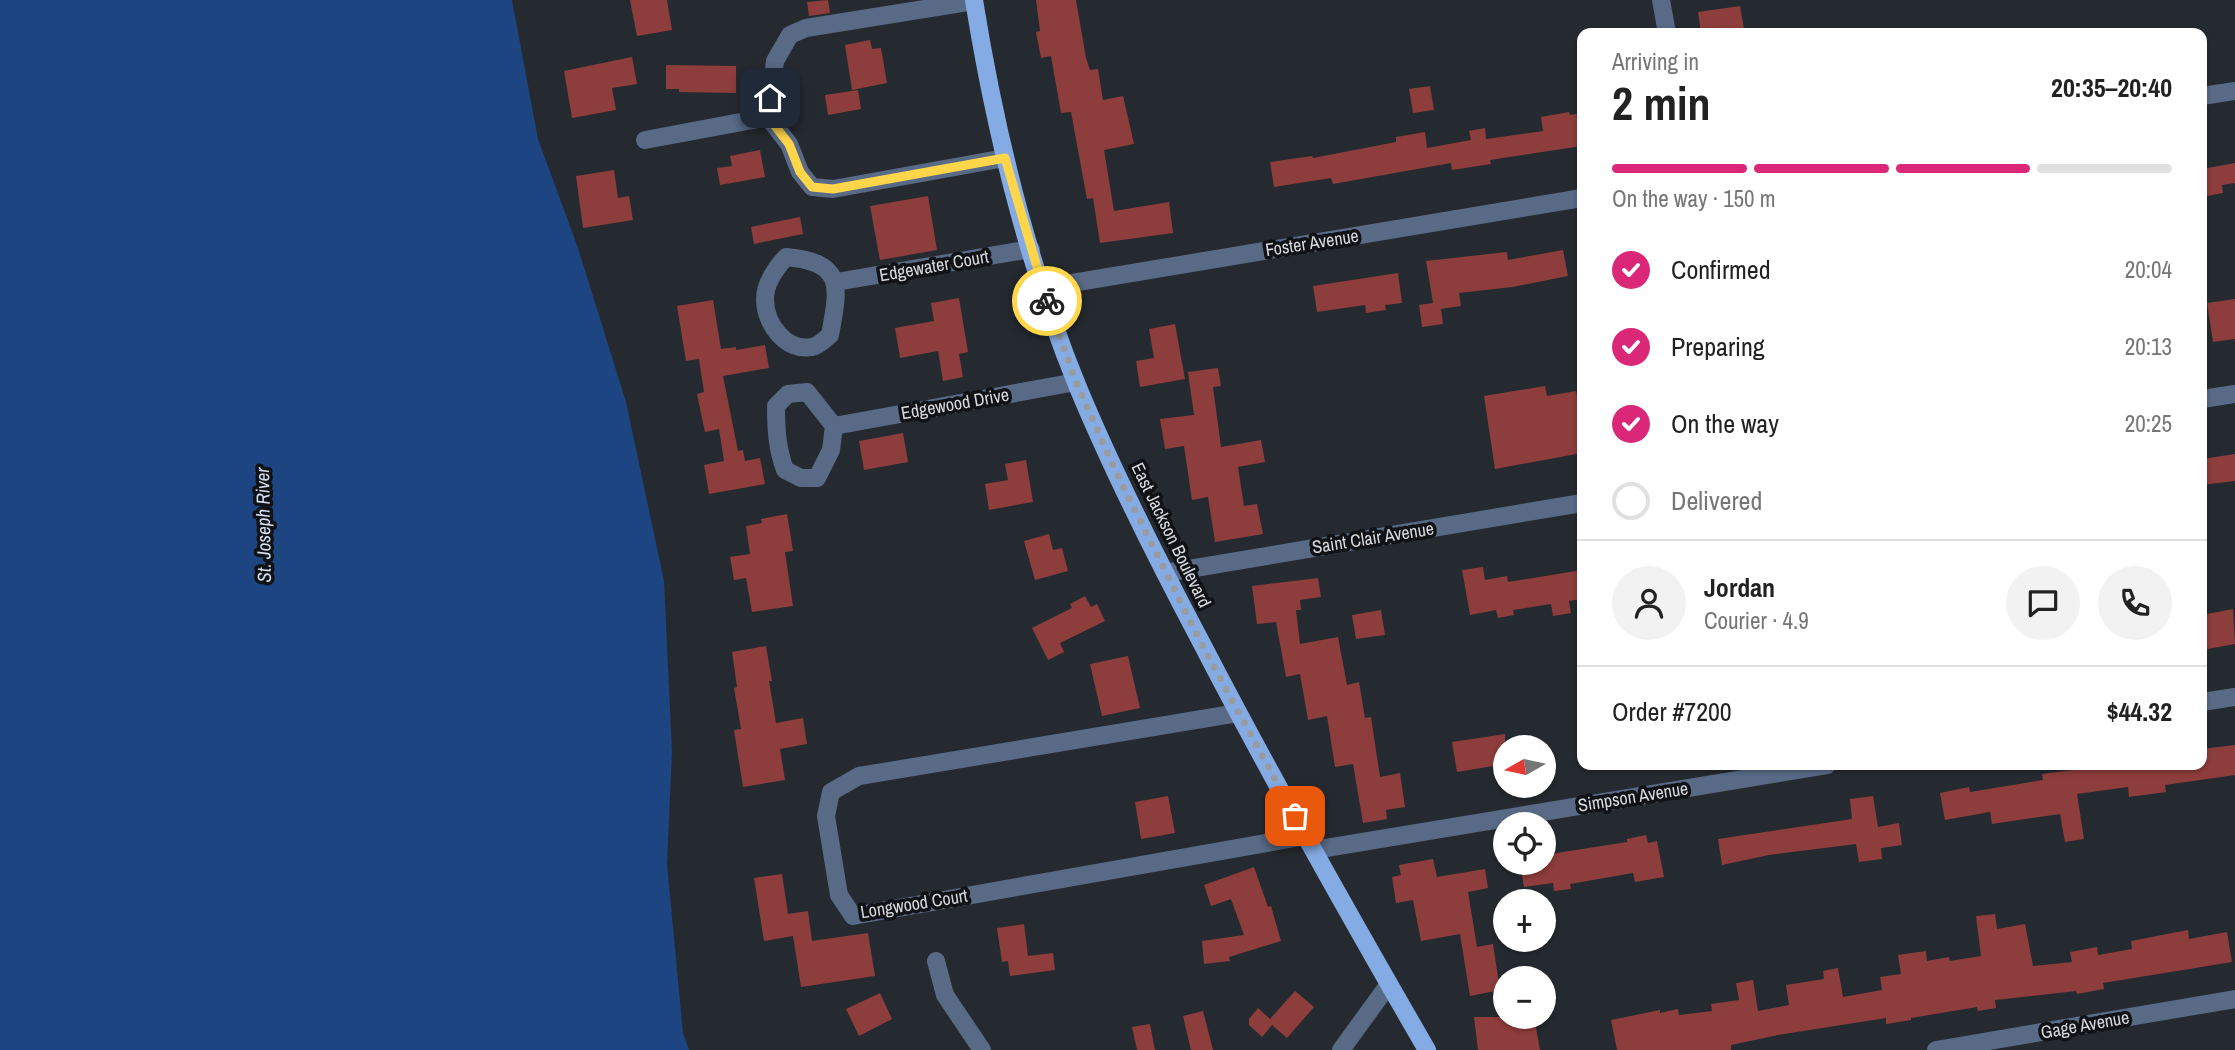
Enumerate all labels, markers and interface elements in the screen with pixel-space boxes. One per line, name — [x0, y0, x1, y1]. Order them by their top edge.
text: Arriving in — [1612, 46, 1699, 77]
pin — [740, 68, 800, 128]
text: 20:35–20:40 — [2051, 70, 2172, 105]
text: 2 min — [1612, 72, 1711, 134]
icon: home — [751, 79, 789, 117]
text: On the way · 150 m — [1612, 183, 1776, 214]
street label: Foster Avenue — [1263, 223, 1360, 262]
street label: Edgewater Court — [877, 244, 991, 287]
icon: check — [1612, 251, 1650, 289]
text: Confirmed — [1671, 252, 1771, 287]
text: 20:04 — [2125, 254, 2172, 285]
courier — [1012, 266, 1082, 336]
icon: bike — [1028, 282, 1066, 320]
icon: check — [1612, 328, 1650, 366]
text: Preparing — [1671, 329, 1765, 364]
text: 20:13 — [2125, 331, 2172, 362]
street label: Edgewood Drive — [899, 382, 1011, 425]
icon: check — [1612, 405, 1650, 443]
text: On the way — [1671, 406, 1779, 441]
text: 20:25 — [2125, 408, 2172, 439]
street label: East Jackson Boulevard — [1126, 458, 1217, 611]
water label: St. Joseph River — [249, 466, 277, 583]
text: Delivered — [1671, 483, 1762, 518]
street label: Saint Clair Avenue — [1310, 516, 1436, 559]
button: person — [1612, 566, 1686, 640]
button: chat — [2006, 566, 2080, 640]
button: phone — [2098, 566, 2172, 640]
text: Jordan — [1704, 570, 1775, 605]
text: Courier · 4.9 — [1704, 605, 1809, 636]
text: Order #7200 — [1612, 694, 1732, 729]
text: $44.32 — [2107, 694, 2172, 729]
north arrow — [1493, 735, 1556, 798]
map controls — [1493, 735, 1556, 1029]
street label: Simpson Avenue — [1576, 775, 1690, 818]
pin — [1265, 786, 1325, 846]
icon: bag — [1276, 797, 1314, 835]
button: locate — [1493, 812, 1556, 875]
street label: Longwood Court — [858, 883, 969, 924]
button: + — [1493, 889, 1556, 952]
button: − — [1493, 966, 1556, 1029]
street label: Gage Avenue — [2039, 1004, 2131, 1045]

